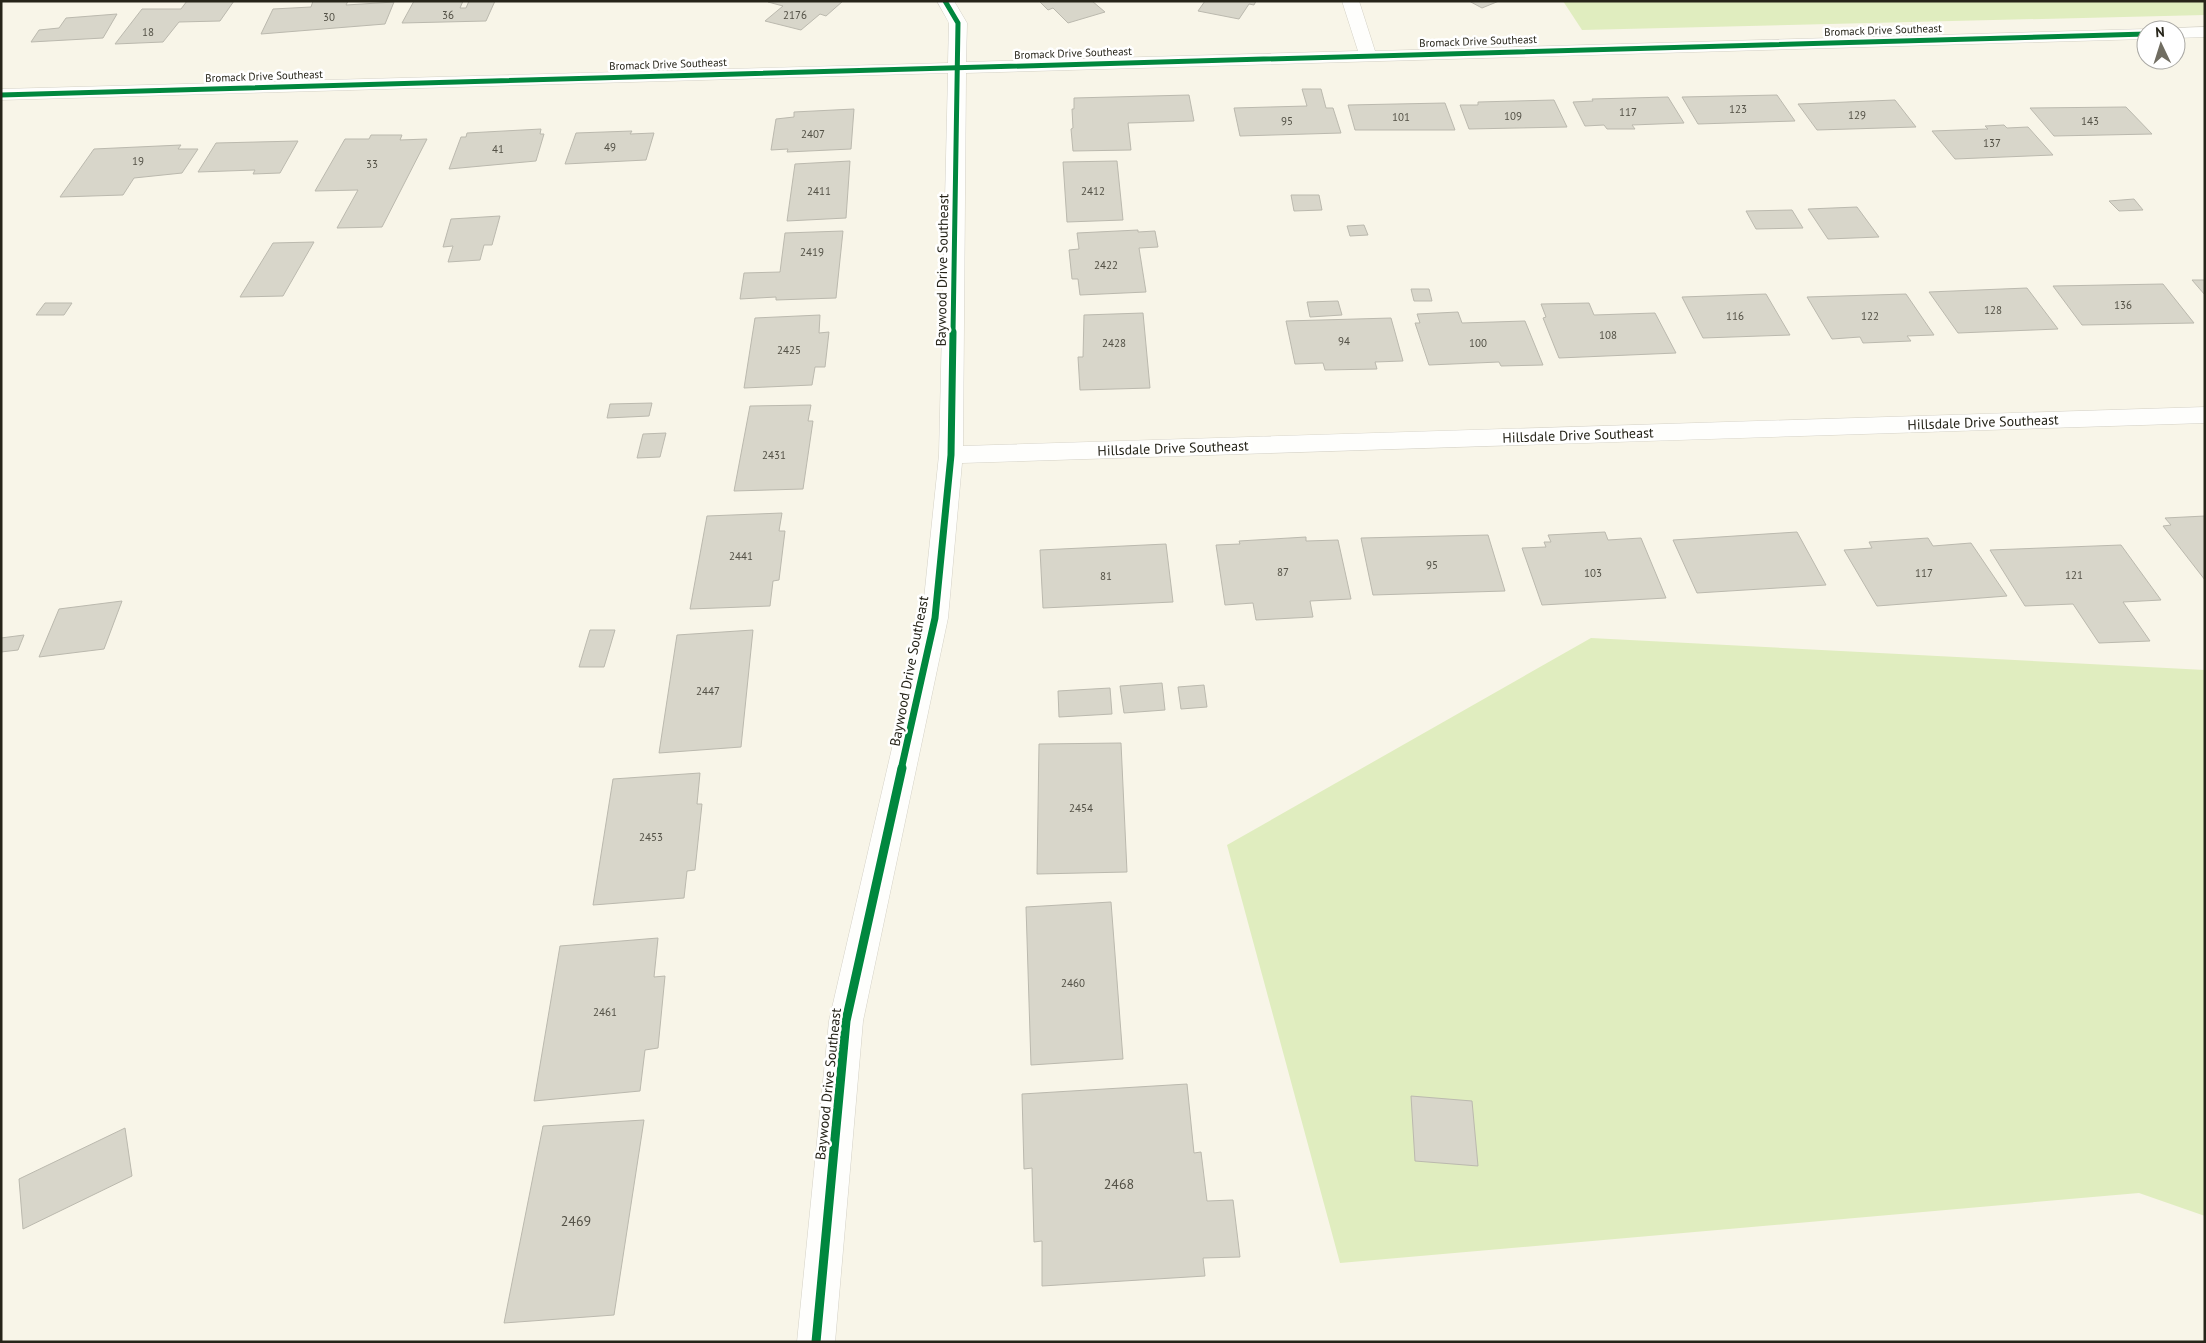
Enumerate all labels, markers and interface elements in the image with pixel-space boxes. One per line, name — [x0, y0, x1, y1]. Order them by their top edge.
house number: 36 — [442, 8, 454, 22]
house number: 2176 — [783, 8, 807, 22]
house number: 30 — [323, 10, 335, 24]
north arrow — [2136, 20, 2186, 70]
street label: Bromack Drive Southeast — [1824, 21, 1942, 39]
text: N — [2155, 23, 2165, 41]
house number: 18 — [142, 25, 154, 39]
street label: Bromack Drive Southeast — [1419, 32, 1537, 50]
street label: Bromack Drive Southeast — [1014, 44, 1132, 62]
street label: Bromack Drive Southeast — [609, 55, 727, 73]
street label: Bromack Drive Southeast — [205, 67, 323, 85]
house number: 123 — [1729, 102, 1747, 116]
house number: 117 — [1619, 105, 1637, 119]
house number: 129 — [1848, 108, 1866, 122]
house number: 109 — [1504, 109, 1522, 123]
house number: 101 — [1392, 110, 1410, 124]
house number: 95 — [1281, 114, 1293, 128]
house number: 143 — [2081, 114, 2099, 128]
house number: 2407 — [801, 127, 825, 141]
house number: 137 — [1983, 136, 2001, 150]
house number: 49 — [604, 140, 616, 154]
house number: 41 — [492, 142, 504, 156]
house number: 19 — [132, 154, 144, 168]
house number: 33 — [366, 157, 378, 171]
house number: 2411 — [807, 184, 831, 198]
house number: 2412 — [1081, 184, 1105, 198]
street label: Baywood Drive Southeast — [932, 193, 952, 347]
house number: 2419 — [800, 245, 824, 259]
house number: 2422 — [1094, 258, 1118, 272]
house number: 136 — [2114, 298, 2132, 312]
house number: 128 — [1984, 303, 2002, 317]
house number: 116 — [1726, 309, 1744, 323]
house number: 122 — [1861, 309, 1879, 323]
house number: 108 — [1599, 328, 1617, 342]
house number: 94 — [1338, 334, 1350, 348]
house number: 2428 — [1102, 336, 1126, 350]
house number: 100 — [1469, 336, 1487, 350]
house number: 2425 — [777, 343, 801, 357]
street label: Hillsdale Drive Southeast — [1907, 410, 2059, 434]
street label: Hillsdale Drive Southeast — [1502, 423, 1654, 447]
street label: Hillsdale Drive Southeast — [1097, 436, 1249, 460]
house number: 2431 — [762, 448, 786, 462]
house number: 2441 — [729, 549, 753, 563]
house number: 95 — [1426, 558, 1438, 572]
house number: 87 — [1277, 565, 1289, 579]
house number: 103 — [1584, 566, 1602, 580]
house number: 117 — [1915, 566, 1933, 580]
house number: 121 — [2065, 568, 2083, 582]
house number: 81 — [1100, 569, 1112, 583]
street label: Baywood Drive Southeast — [886, 594, 932, 748]
house number: 2447 — [696, 684, 720, 698]
house number: 2454 — [1069, 801, 1093, 815]
house number: 2453 — [639, 830, 663, 844]
house number: 2460 — [1061, 976, 1085, 990]
house number: 2461 — [593, 1005, 617, 1019]
street label: Baywood Drive Southeast — [811, 1007, 845, 1161]
house number: 2468 — [1104, 1175, 1134, 1193]
house number: 2469 — [561, 1212, 591, 1230]

